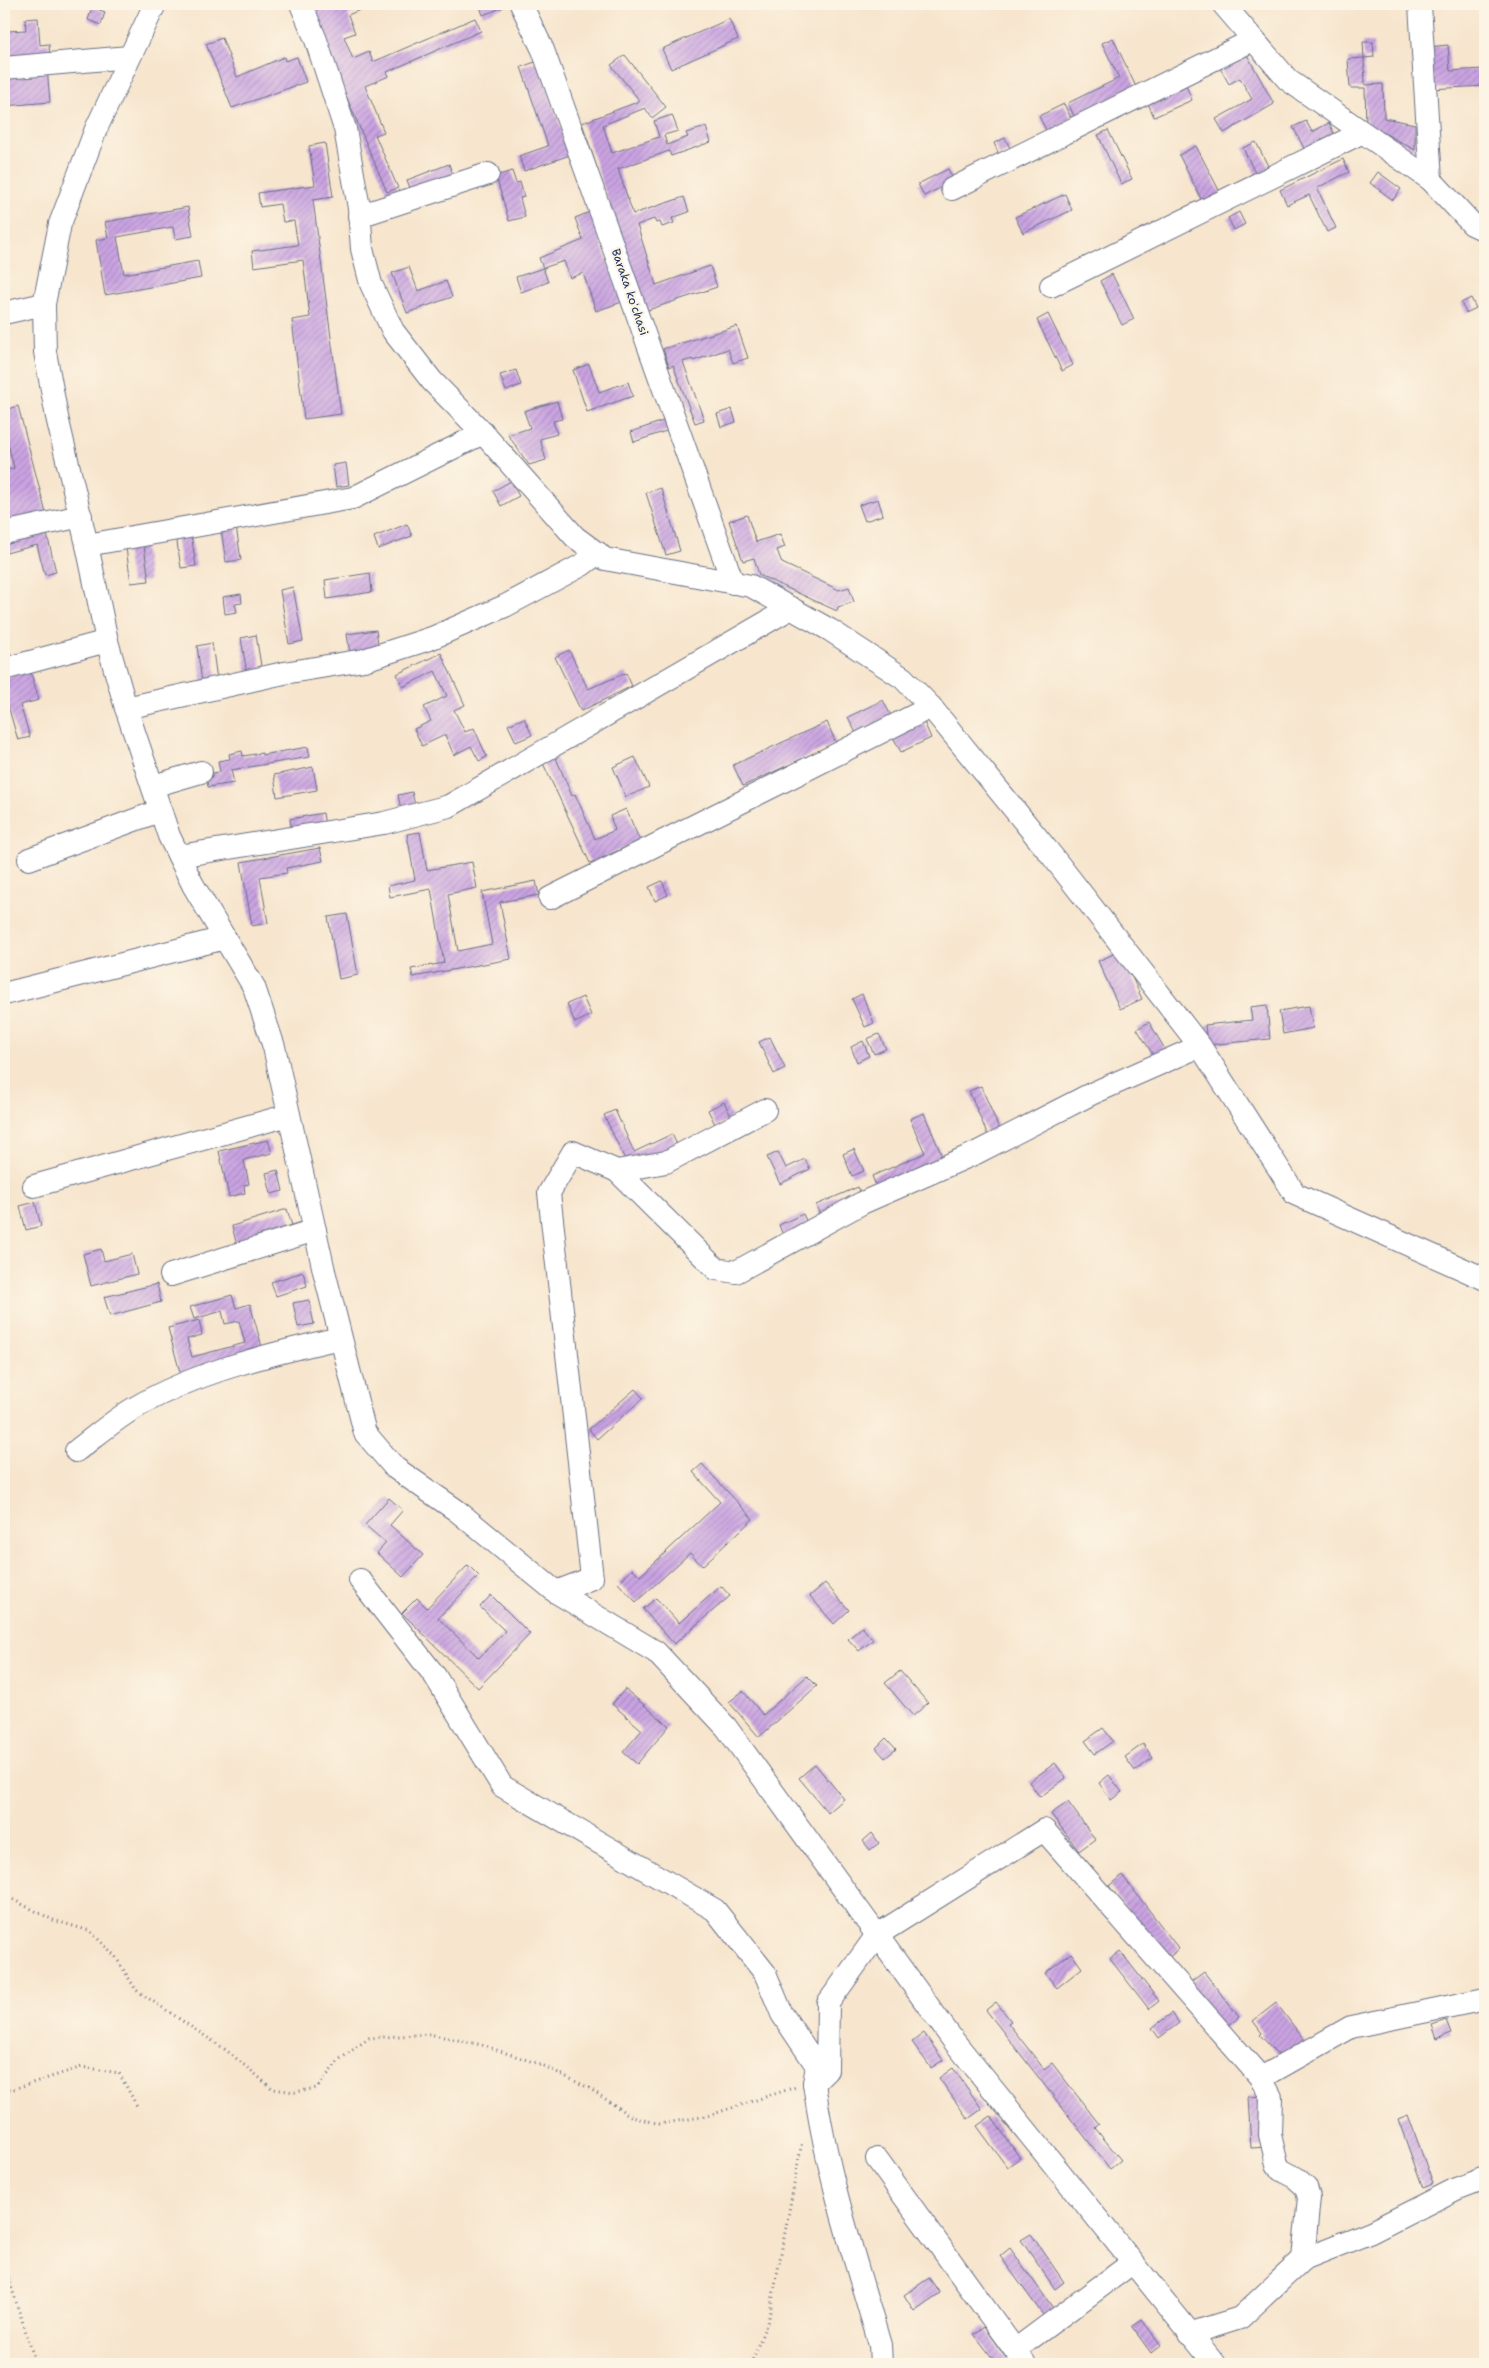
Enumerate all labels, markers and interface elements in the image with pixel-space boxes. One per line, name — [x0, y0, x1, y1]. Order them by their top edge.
street label: Baraka koʻchasi — [608, 247, 652, 337]

